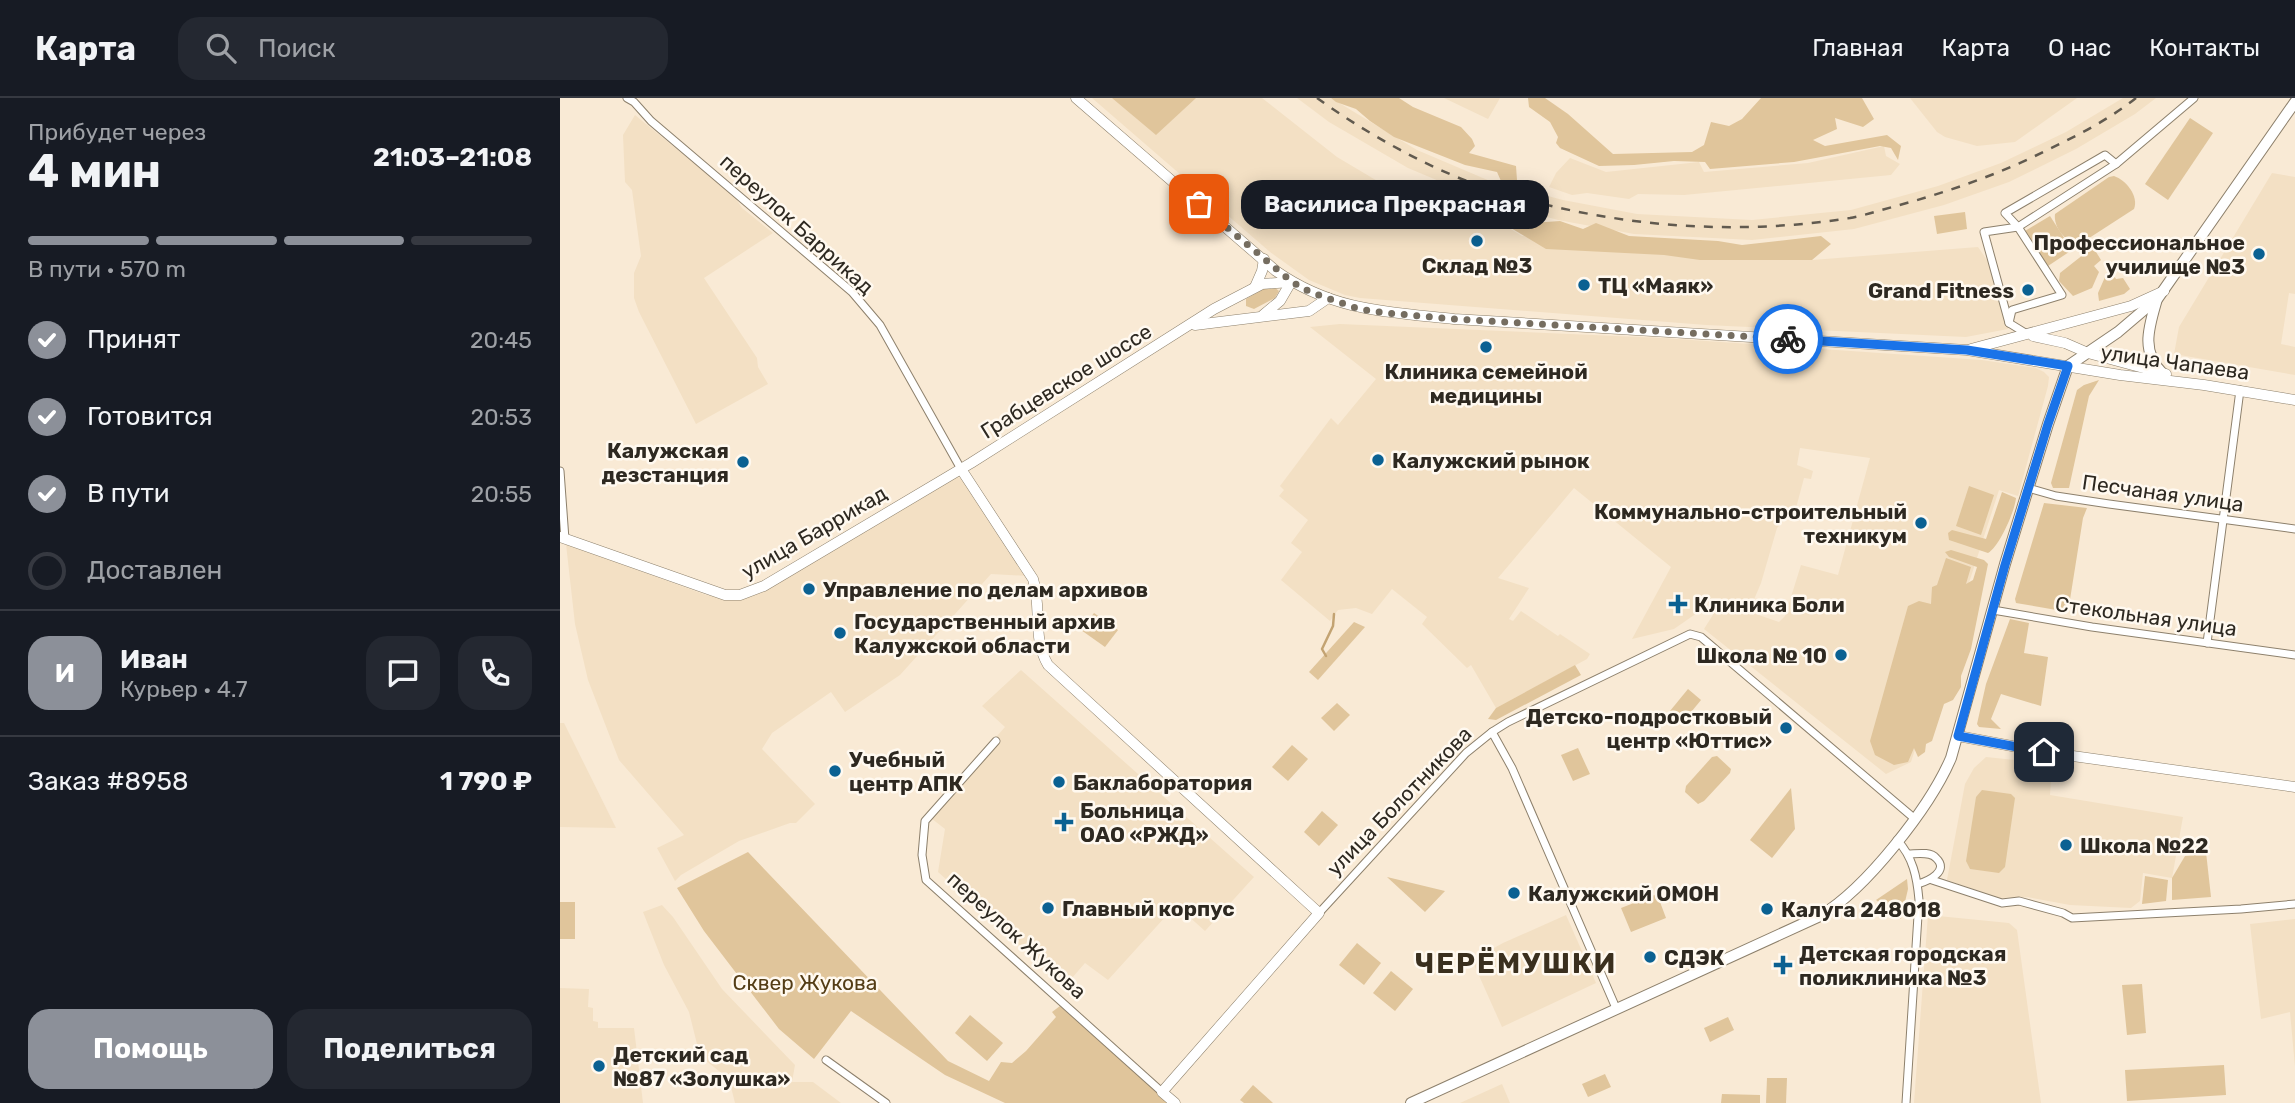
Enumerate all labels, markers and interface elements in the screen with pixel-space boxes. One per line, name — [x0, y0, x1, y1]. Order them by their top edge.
search box — [178, 17, 668, 80]
text: Карта — [35, 29, 136, 68]
icon: search — [202, 29, 240, 67]
text: Поиск — [258, 33, 336, 64]
text: Главная — [1812, 34, 1904, 62]
text: Карта — [1942, 34, 2010, 62]
text: О нас — [2048, 34, 2111, 62]
text: Контакты — [2149, 34, 2260, 62]
text: Прибудет через — [28, 118, 206, 146]
text: 21:03–21:08 — [373, 142, 532, 173]
text: 4 мин — [28, 144, 161, 199]
street label: переулок Баррикад — [715, 149, 879, 299]
pin — [1169, 174, 1229, 234]
callout: Василиса Прекрасная — [1241, 180, 1549, 228]
icon: bag — [1180, 185, 1218, 223]
text: Василиса Прекрасная — [1264, 190, 1526, 218]
place label: Профессиональное училище №3 — [2033, 230, 2245, 279]
marker: Склад №3 — [1469, 233, 1485, 249]
marker: Профессиональное училище №3 — [2251, 246, 2267, 262]
place label: Склад №3 — [1422, 253, 1532, 278]
text: В пути · 570 m — [28, 255, 186, 283]
place label: ТЦ «Маяк» — [1598, 273, 1713, 298]
marker: ТЦ «Маяк» — [1576, 277, 1592, 293]
place label: Grand Fitness — [1868, 278, 2014, 303]
marker: Grand Fitness — [2020, 282, 2036, 298]
courier — [1753, 304, 1823, 374]
street label: Грабцевское шоссе — [976, 318, 1156, 444]
icon: bike — [1769, 320, 1807, 358]
icon: check — [28, 321, 66, 359]
text: Принят — [87, 324, 180, 355]
text: 20:45 — [470, 326, 532, 354]
marker: Клиника семейной медицины — [1478, 339, 1494, 355]
street label: улица Чапаева — [2099, 339, 2251, 385]
place label: Клиника семейной медицины — [1384, 359, 1588, 408]
icon: check — [28, 398, 66, 436]
text: Готовится — [87, 401, 213, 432]
text: 20:53 — [471, 403, 532, 431]
place label: Калужская дезстанция — [601, 438, 729, 487]
place label: Калужский рынок — [1392, 448, 1590, 473]
marker: Калужский рынок — [1370, 452, 1386, 468]
marker: Калужская дезстанция — [735, 454, 751, 470]
street label: Песчаная улица — [2081, 469, 2245, 517]
icon: check — [28, 475, 66, 513]
text: В пути — [87, 478, 170, 509]
text: 20:55 — [471, 480, 532, 508]
street label: улица Баррикад — [737, 480, 891, 584]
place label: Коммунально-строительный техникум — [1594, 499, 1907, 548]
marker: Коммунально-строительный техникум — [1913, 515, 1929, 531]
text: Доставлен — [87, 555, 222, 586]
place label: Управление по делам архивов — [823, 577, 1148, 602]
marker: Управление по делам архивов — [801, 581, 817, 597]
street label: Стекольная улица — [2054, 591, 2238, 641]
place label: Клиника Боли — [1694, 592, 1845, 617]
marker: Клиника Боли — [1668, 594, 1688, 614]
place label: Государственный архив Калужской области — [854, 609, 1116, 658]
marker: Государственный архив Калужской области — [832, 625, 848, 641]
button: chat — [366, 636, 440, 710]
button: phone — [458, 636, 532, 710]
place label: Школа № 10 — [1696, 643, 1827, 668]
text: Иван — [120, 644, 188, 675]
marker: Школа № 10 — [1833, 647, 1849, 663]
text: И — [55, 658, 75, 689]
text: Курьер · 4.7 — [120, 675, 248, 703]
place label: Детско-подростковый центр «Юттис» — [1526, 704, 1772, 753]
marker: Детско-подростковый центр «Юттис» — [1778, 720, 1794, 736]
street label: улица Болотникова — [1321, 721, 1477, 881]
pin — [2014, 722, 2074, 782]
icon: home — [2025, 733, 2063, 771]
place label: Учебный центр АПК — [849, 747, 963, 796]
marker: Учебный центр АПК — [827, 763, 843, 779]
text: Заказ #8958 — [28, 766, 189, 797]
text: 1 790 ₽ — [440, 766, 532, 797]
place label: Баклаборатория — [1073, 770, 1252, 795]
marker: Баклаборатория — [1051, 774, 1067, 790]
place label: Больница ОАО «РЖД» — [1080, 798, 1209, 847]
marker: Больница ОАО «РЖД» — [1054, 812, 1074, 832]
place label: Школа №22 — [2080, 833, 2209, 858]
marker: Школа №22 — [2058, 837, 2074, 853]
street label: переулок Жукова — [942, 866, 1092, 1004]
place label: Калужский ОМОН — [1528, 881, 1719, 906]
marker: Калужский ОМОН — [1506, 885, 1522, 901]
place label: Главный корпус — [1062, 896, 1235, 921]
place label: Калуга 248018 — [1781, 897, 1941, 922]
marker: Главный корпус — [1040, 900, 1056, 916]
marker: Калуга 248018 — [1759, 901, 1775, 917]
place label: Детская городская поликлиника №3 — [1799, 941, 2006, 990]
place label: СДЭК — [1664, 945, 1725, 970]
district label: ЧЕРЁМУШКИ — [1415, 947, 1617, 980]
marker: СДЭК — [1642, 949, 1658, 965]
marker: Детская городская поликлиника №3 — [1773, 955, 1793, 975]
park label: Сквер Жукова — [733, 970, 877, 995]
button: Помощь — [28, 1009, 273, 1089]
button: Поделиться — [287, 1009, 532, 1089]
place label: Детский сад №87 «Золушка» — [613, 1042, 790, 1091]
marker: Детский сад №87 «Золушка» — [591, 1058, 607, 1074]

